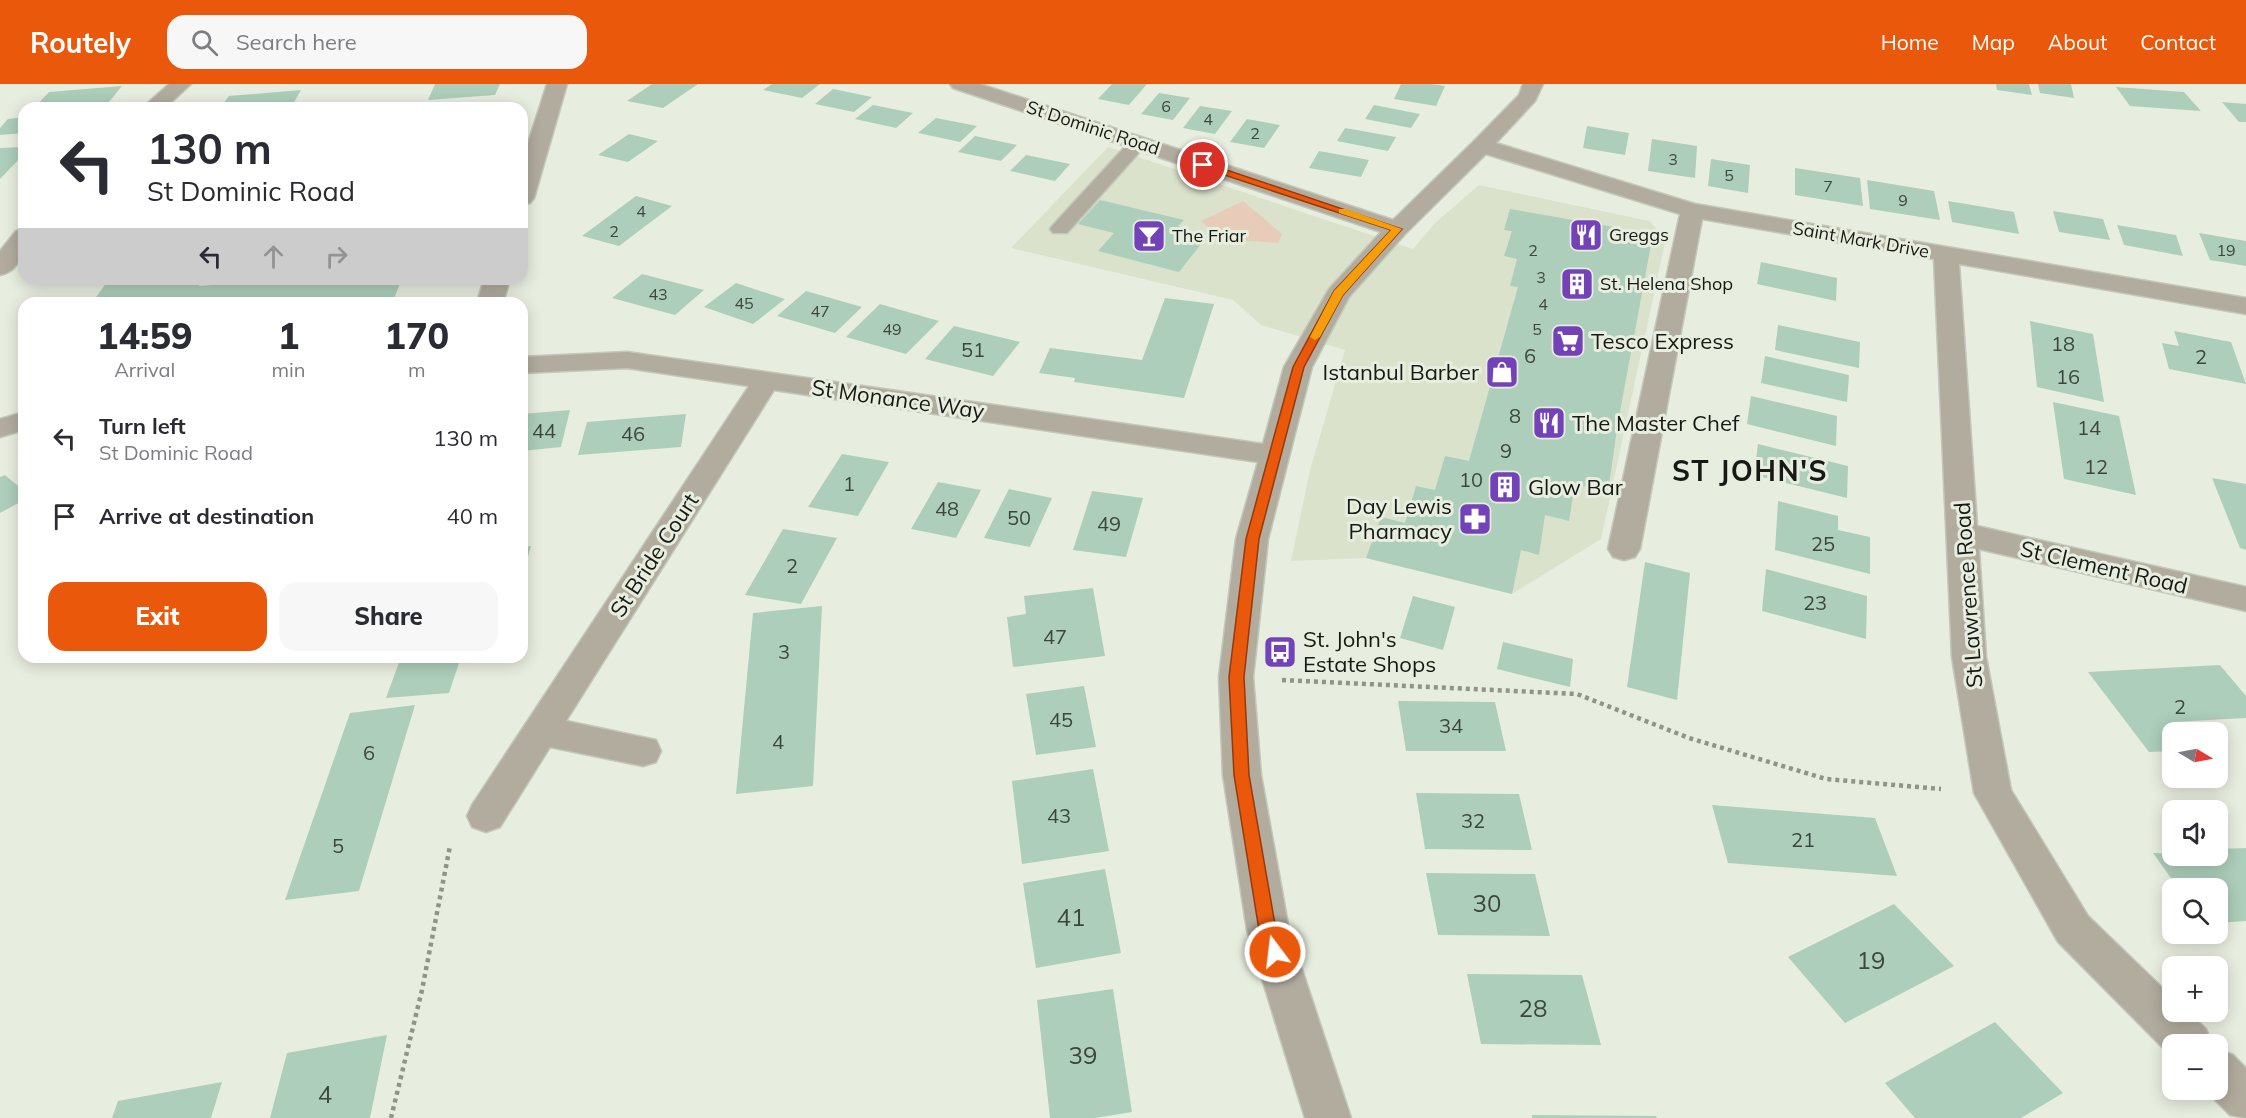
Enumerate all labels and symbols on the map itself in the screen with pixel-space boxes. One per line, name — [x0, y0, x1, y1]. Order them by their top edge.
street label: St Dominic Road — [1024, 95, 1163, 160]
house number: 6 — [1161, 96, 1171, 116]
house number: 4 — [1203, 109, 1213, 129]
house number: 2 — [1250, 123, 1260, 143]
pin — [1177, 139, 1228, 190]
house number: 3 — [1668, 149, 1678, 169]
house number: 5 — [1724, 165, 1734, 185]
house number: 7 — [1823, 176, 1833, 196]
house number: 9 — [1898, 190, 1908, 210]
house number: 4 — [636, 201, 646, 221]
street label: Saint Mark Drive — [1791, 216, 1931, 263]
restaurant icon: Greggs — [1568, 217, 1604, 253]
bar icon: The Friar — [1131, 218, 1167, 254]
house number: 2 — [609, 221, 619, 241]
place label: Greggs — [1609, 223, 1669, 246]
place label: The Friar — [1172, 224, 1246, 247]
house number: 2 — [1528, 240, 1538, 260]
house number: 19 — [2216, 240, 2236, 260]
building icon: St. Helena Shop — [1559, 266, 1595, 302]
house number: 3 — [1536, 267, 1546, 287]
place label: St. Helena Shop — [1600, 272, 1733, 295]
house number: 43 — [648, 284, 668, 304]
house number: 45 — [734, 293, 754, 313]
house number: 4 — [1538, 294, 1548, 314]
house number: 47 — [810, 301, 830, 321]
house number: 49 — [882, 319, 902, 339]
house number: 5 — [1532, 319, 1542, 339]
supermarket icon: Tesco Express — [1550, 323, 1586, 359]
place label: Tesco Express — [1591, 327, 1734, 355]
house number: 18 — [2051, 331, 2075, 356]
house number: 51 — [961, 337, 985, 362]
house number: 6 — [1524, 343, 1536, 368]
house number: 2 — [2195, 344, 2207, 369]
shop icon: Istanbul Barber — [1484, 354, 1520, 390]
place label: Istanbul Barber — [1323, 358, 1479, 386]
house number: 16 — [2056, 364, 2080, 389]
street label: St Monance Way — [810, 373, 986, 425]
house number: 8 — [1509, 403, 1521, 428]
restaurant icon: The Master Chef — [1531, 405, 1567, 441]
place label: The Master Chef — [1572, 409, 1740, 437]
house number: 14 — [2077, 415, 2101, 440]
house number: 44 — [532, 418, 556, 443]
house number: 46 — [621, 421, 645, 446]
house number: 9 — [1500, 438, 1512, 463]
district label: ST JOHN'S — [1672, 453, 1828, 488]
house number: 12 — [2084, 454, 2108, 479]
house number: 10 — [1459, 467, 1483, 492]
building icon: Glow Bar — [1487, 469, 1523, 505]
house number: 1 — [843, 471, 855, 496]
place label: Glow Bar — [1528, 473, 1623, 501]
street label: St Bride Court — [604, 488, 705, 622]
place label: Day Lewis Pharmacy — [1346, 492, 1452, 545]
house number: 48 — [935, 496, 959, 521]
pharmacy icon: Day Lewis Pharmacy — [1457, 501, 1493, 537]
street label: St Lawrence Road — [1948, 501, 1988, 689]
house number: 50 — [1007, 505, 1031, 530]
house number: 49 — [1097, 511, 1121, 536]
house number: 25 — [1811, 531, 1835, 556]
street label: St Clement Road — [2018, 534, 2190, 600]
house number: 2 — [786, 553, 798, 578]
house number: 23 — [1803, 590, 1827, 615]
house number: 47 — [1043, 624, 1067, 649]
place label: St. John's Estate Shops — [1303, 625, 1436, 678]
bus stop icon: St. John's Estate Shops — [1262, 634, 1298, 670]
house number: 3 — [778, 639, 790, 664]
house number: 2 — [2174, 694, 2186, 719]
house number: 45 — [1049, 707, 1073, 732]
house number: 34 — [1439, 713, 1463, 738]
north arrow — [2162, 722, 2228, 788]
house number: 4 — [772, 729, 784, 754]
house number: 6 — [363, 740, 375, 765]
house number: 43 — [1047, 803, 1071, 828]
house number: 32 — [1461, 808, 1485, 833]
house number: 21 — [1791, 827, 1815, 852]
house number: 5 — [332, 833, 344, 858]
house number: 30 — [1473, 888, 1501, 918]
house number: 41 — [1057, 902, 1085, 932]
position arrow — [1243, 920, 1307, 984]
house number: 19 — [1857, 945, 1885, 975]
house number: 28 — [1519, 993, 1547, 1023]
house number: 39 — [1069, 1040, 1097, 1070]
house number: 4 — [318, 1079, 332, 1109]

